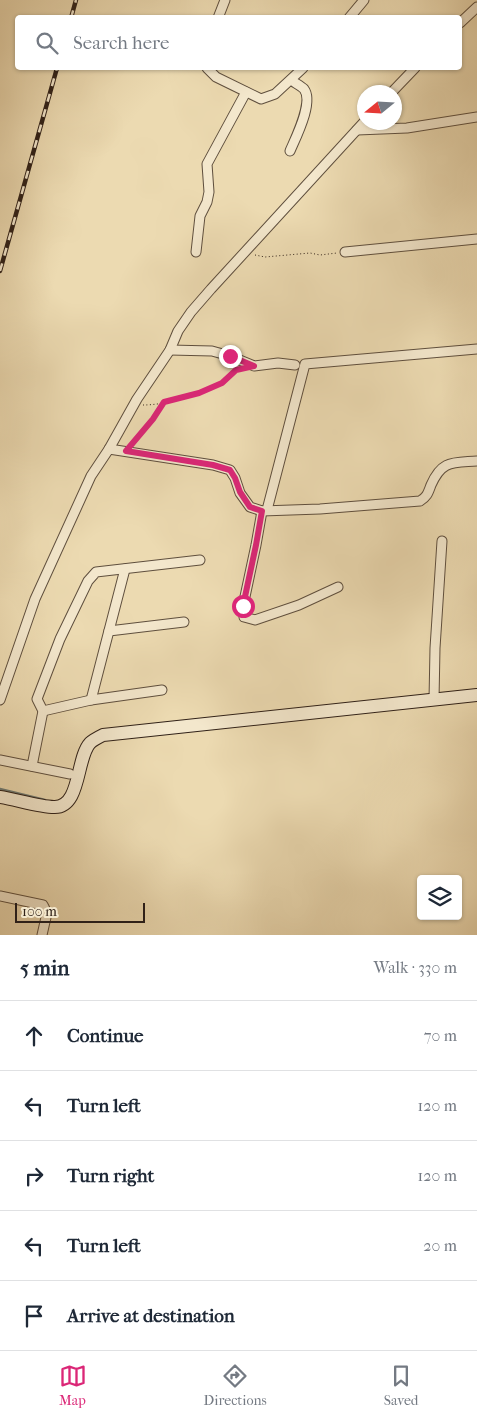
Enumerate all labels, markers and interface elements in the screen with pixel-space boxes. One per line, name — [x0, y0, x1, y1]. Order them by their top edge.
search box — [15, 15, 462, 70]
icon: search — [33, 29, 61, 57]
text: Search here — [73, 32, 169, 54]
north arrow — [357, 85, 402, 130]
route end — [219, 345, 242, 368]
route start — [232, 595, 255, 618]
map controls — [417, 875, 462, 920]
button: layers — [417, 875, 462, 920]
scale bar — [15, 900, 145, 923]
text: 100 m — [22, 903, 57, 920]
text: 5 min — [20, 956, 69, 980]
text: Walk · 330 m — [374, 958, 457, 977]
icon: ahead — [20, 1022, 48, 1050]
text: Continue — [67, 1025, 143, 1047]
text: 70 m — [424, 1026, 457, 1045]
icon: left — [20, 1092, 48, 1120]
text: Turn left — [67, 1095, 141, 1117]
text: 120 m — [418, 1096, 457, 1115]
icon: right — [20, 1162, 48, 1190]
text: Turn right — [67, 1165, 154, 1187]
text: 120 m — [418, 1166, 457, 1185]
icon: left — [20, 1232, 48, 1260]
text: Turn left — [67, 1235, 141, 1257]
text: 20 m — [423, 1236, 457, 1255]
icon: arrive — [20, 1302, 48, 1330]
text: Arrive at destination — [67, 1305, 235, 1327]
tab: Map — [59, 1362, 87, 1409]
tab: Directions — [204, 1362, 267, 1409]
tab: Saved — [384, 1362, 418, 1409]

